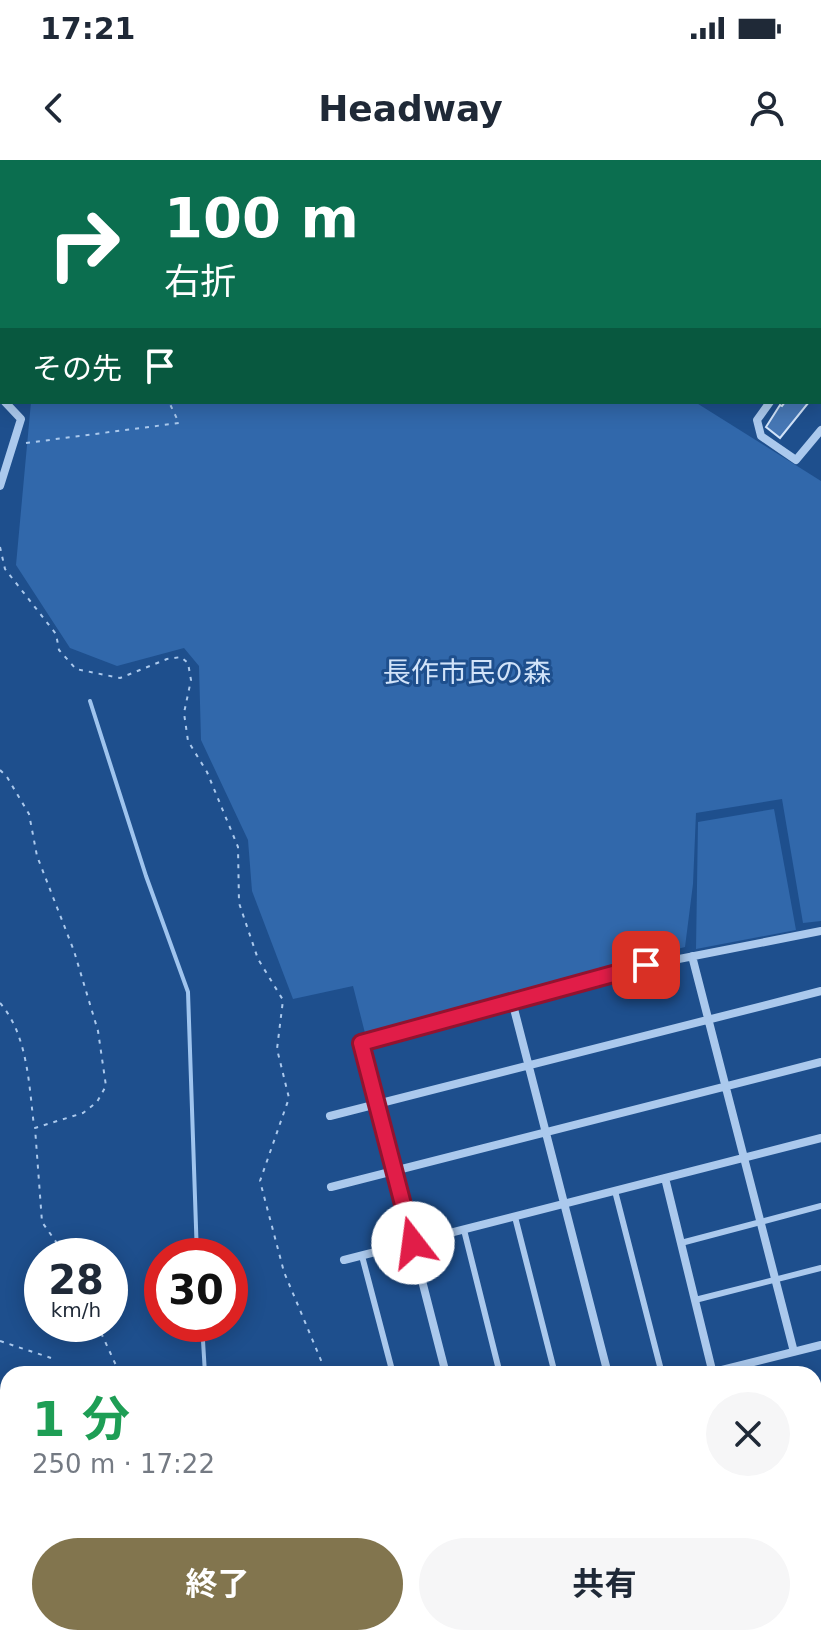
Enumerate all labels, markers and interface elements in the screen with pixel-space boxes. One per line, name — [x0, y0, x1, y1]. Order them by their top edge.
text: 17:21 — [40, 11, 136, 46]
icon: back — [32, 86, 76, 130]
icon: person — [745, 86, 789, 130]
text: Headway — [318, 88, 503, 129]
text: 100 m — [164, 185, 359, 250]
icon: right — [32, 192, 136, 296]
text: 右折 — [164, 261, 236, 302]
icon: arrive — [138, 344, 182, 388]
text: その先 — [32, 351, 122, 386]
park label: 長作市民の森 — [383, 656, 551, 689]
pin — [612, 931, 680, 999]
icon: arrive — [624, 943, 668, 987]
position arrow — [371, 1201, 455, 1285]
speed limit sign: 30 — [144, 1238, 248, 1342]
text: 28 — [48, 1257, 104, 1303]
text: km/h — [51, 1298, 101, 1322]
text: 1 分 — [32, 1391, 130, 1447]
button: close — [706, 1392, 790, 1476]
text: 250 m · 17:22 — [32, 1449, 215, 1479]
button: 終了 — [32, 1538, 403, 1630]
button: 共有 — [419, 1538, 790, 1630]

